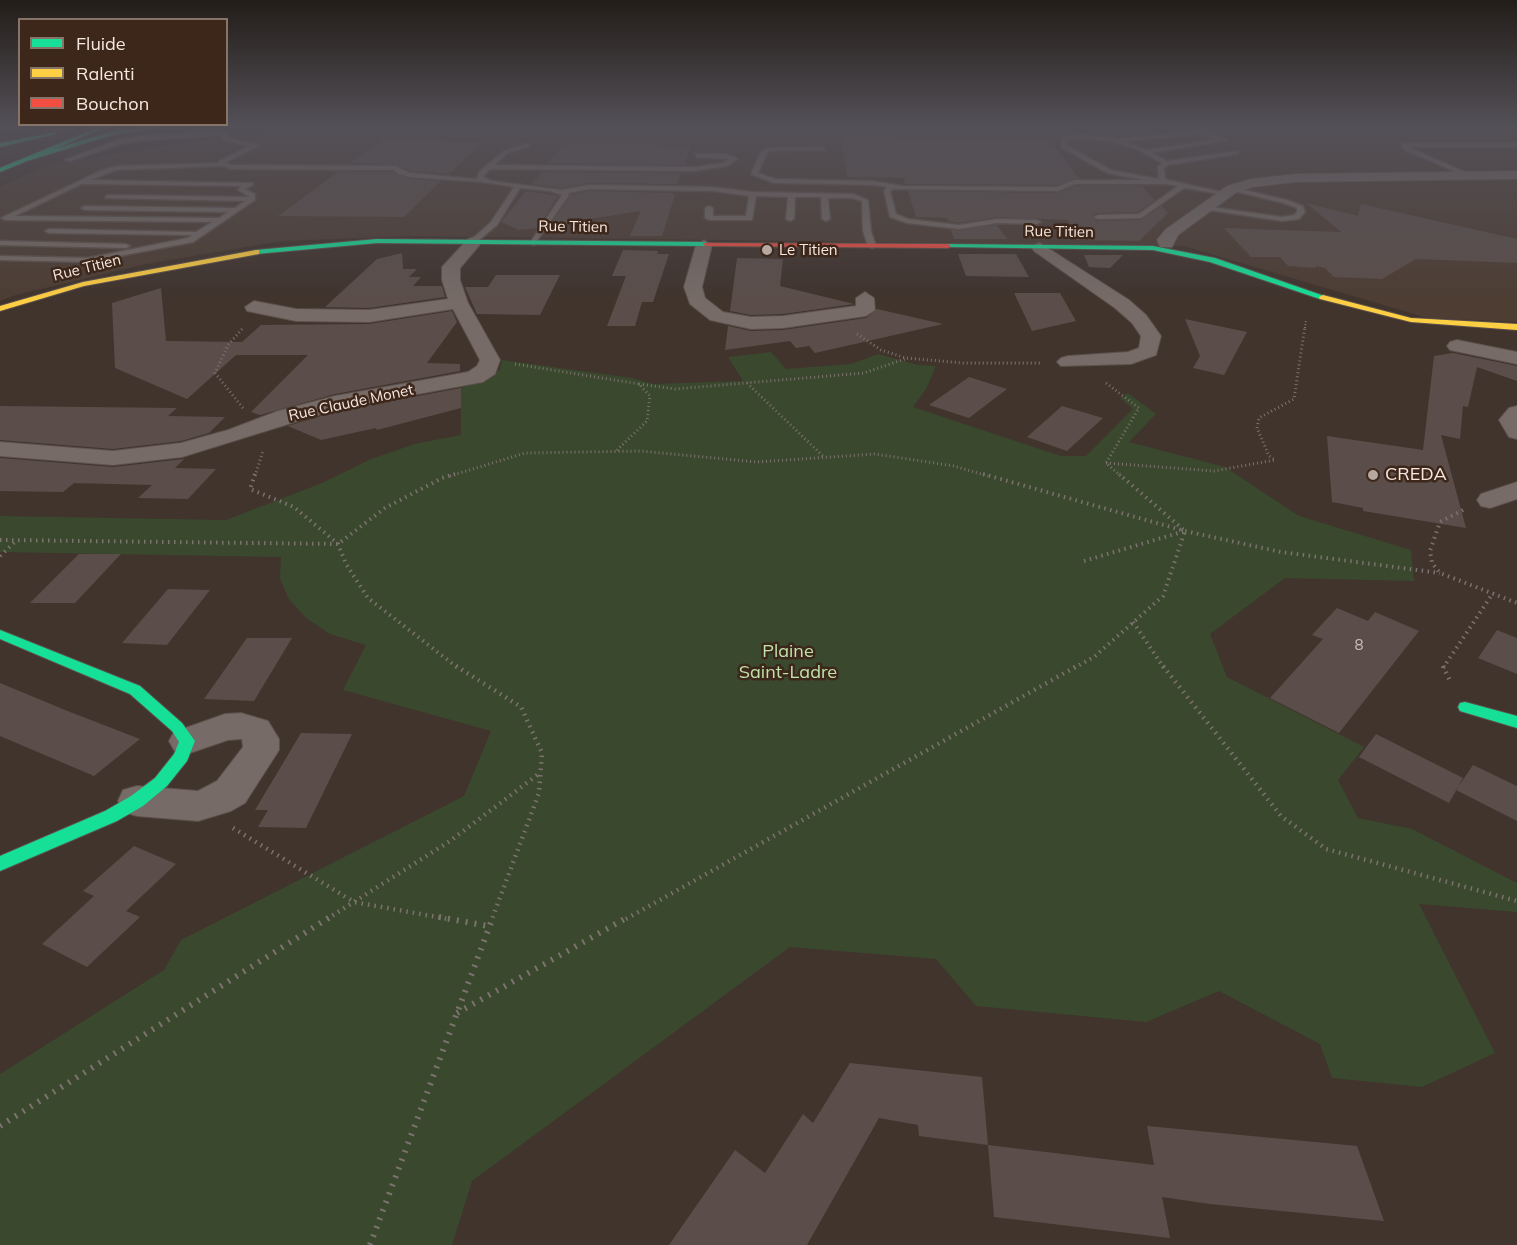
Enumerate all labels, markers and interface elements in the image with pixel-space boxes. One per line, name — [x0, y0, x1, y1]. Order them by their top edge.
legend — [18, 18, 228, 126]
text: Fluide — [76, 32, 126, 55]
text: Ralenti — [76, 62, 134, 85]
text: Bouchon — [76, 92, 149, 115]
street label: Rue Titien — [538, 217, 608, 237]
street label: Rue Titien — [1024, 222, 1094, 242]
place label: Le Titien — [779, 241, 838, 259]
marker: Le Titien — [760, 243, 774, 257]
street label: Rue Titien — [51, 251, 123, 285]
street label: Rue Claude Monet — [287, 381, 415, 425]
place label: CREDA — [1385, 464, 1447, 486]
marker: CREDA — [1366, 468, 1380, 482]
house number: 8 — [1355, 636, 1363, 654]
park label: Plaine Saint-Ladre — [739, 641, 837, 684]

